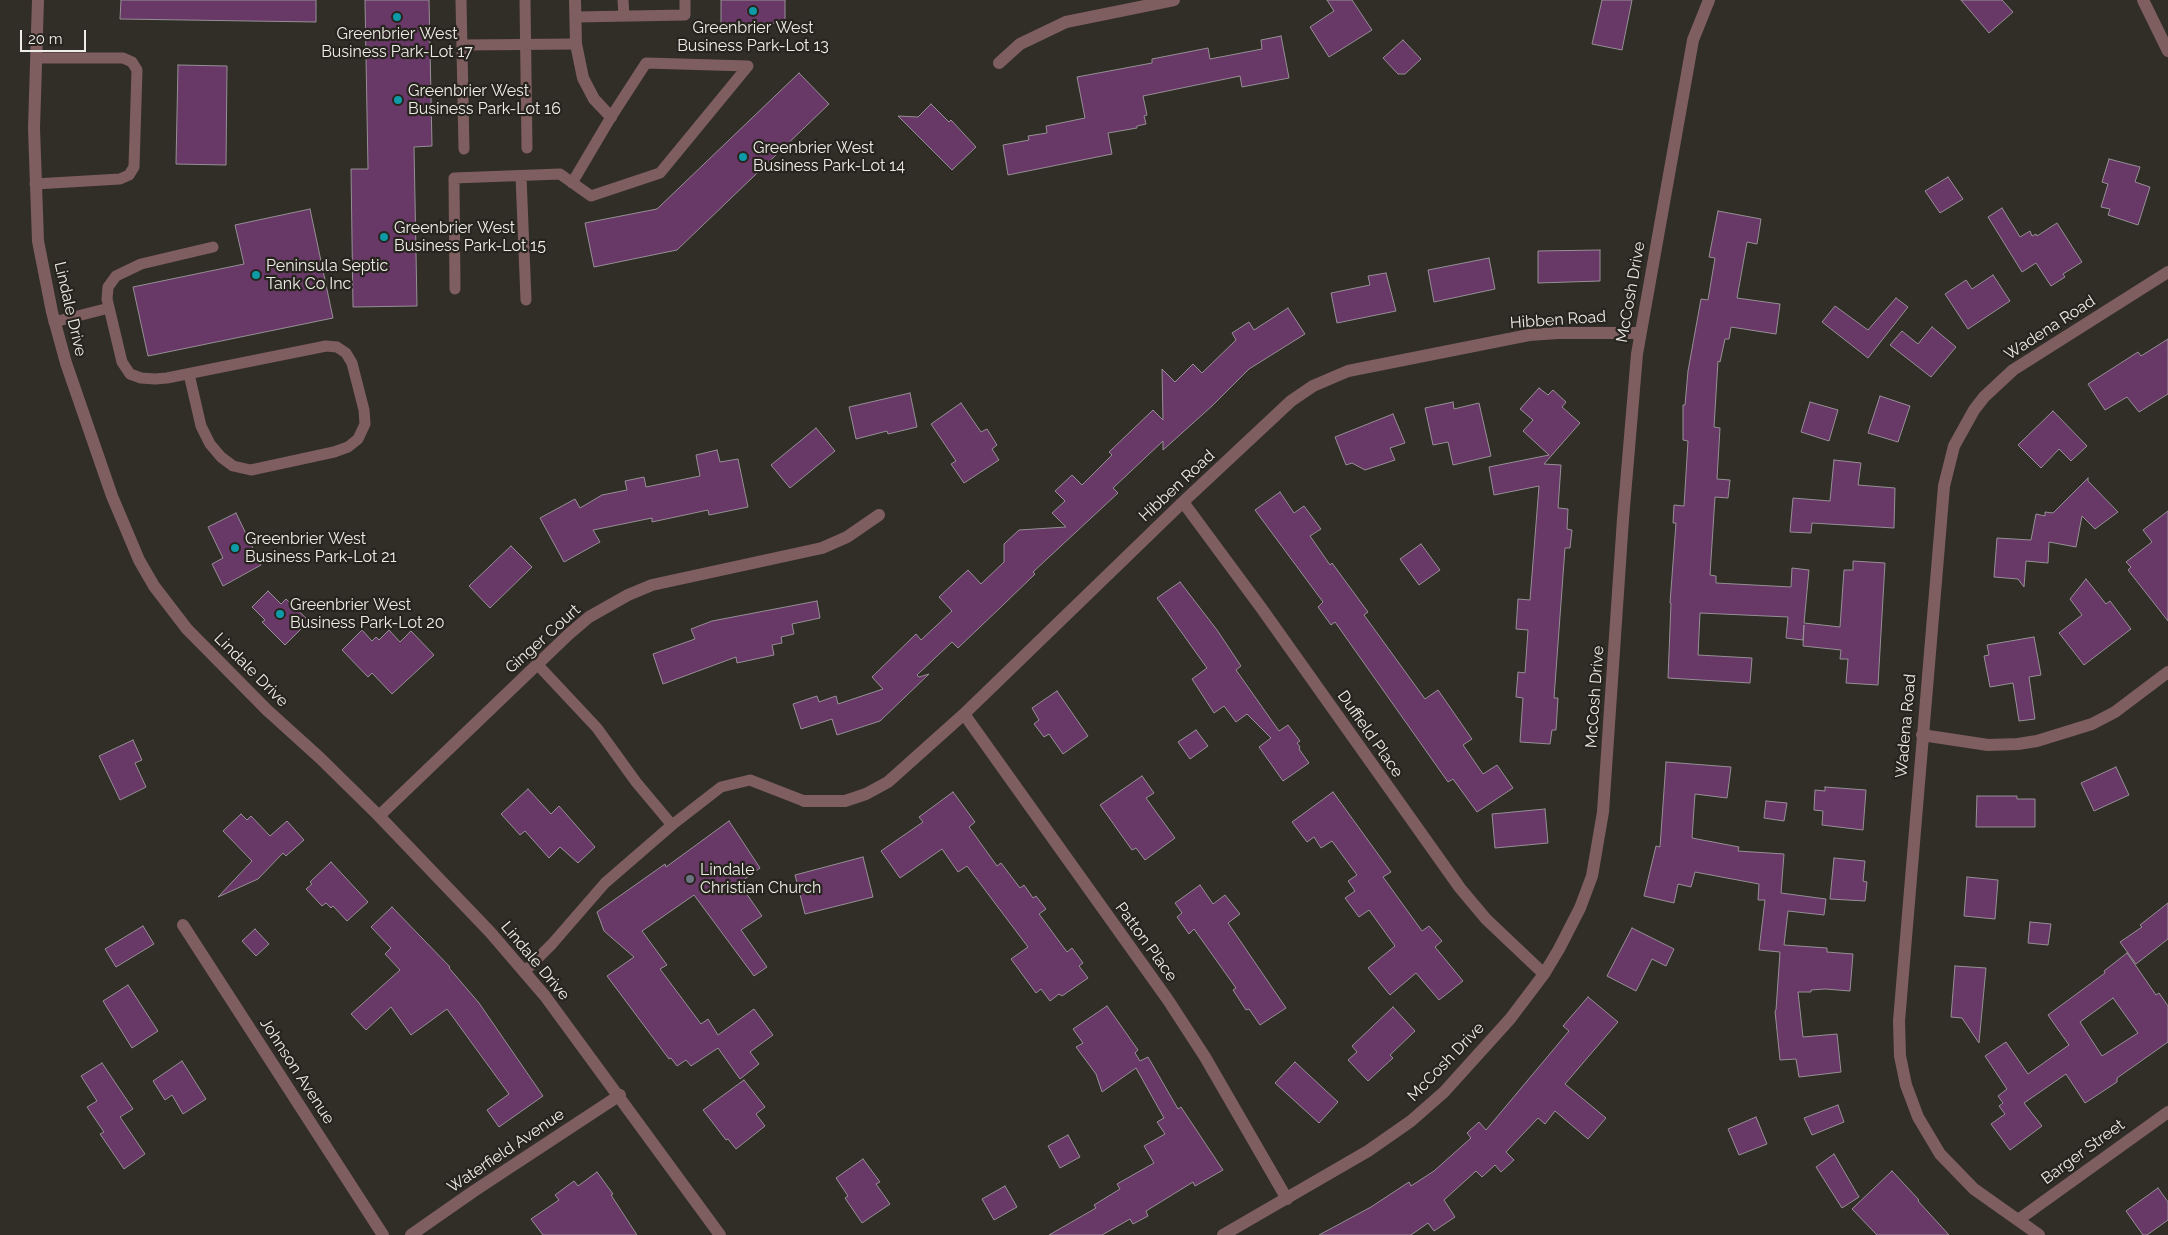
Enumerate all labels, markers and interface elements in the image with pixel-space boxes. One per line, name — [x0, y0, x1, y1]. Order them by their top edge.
marker: Greenbrier West Business Park-Lot 13 — [747, 5, 759, 17]
marker: Greenbrier West Business Park-Lot 17 — [391, 11, 403, 23]
place label: Greenbrier West Business Park-Lot 13 — [677, 18, 829, 56]
scale bar — [22, 20, 89, 52]
place label: Greenbrier West Business Park-Lot 17 — [321, 24, 473, 62]
text: 20 m — [28, 30, 63, 48]
place label: Greenbrier West Business Park-Lot 16 — [408, 81, 561, 119]
marker: Greenbrier West Business Park-Lot 16 — [392, 94, 404, 106]
place label: Greenbrier West Business Park-Lot 14 — [753, 138, 905, 176]
marker: Greenbrier West Business Park-Lot 14 — [737, 151, 749, 163]
place label: Greenbrier West Business Park-Lot 15 — [394, 218, 546, 256]
marker: Greenbrier West Business Park-Lot 15 — [378, 231, 390, 243]
street label: McCosh Drive — [1613, 240, 1649, 344]
place label: Peninsula Septic Tank Co Inc — [266, 256, 388, 294]
street label: Lindale Drive — [50, 260, 90, 358]
marker: Peninsula Septic Tank Co Inc — [250, 269, 262, 281]
street label: Wadena Road — [2001, 292, 2099, 364]
street label: Hibben Road — [1509, 307, 1607, 333]
street label: Hibben Road — [1135, 446, 1219, 526]
place label: Greenbrier West Business Park-Lot 21 — [245, 529, 397, 567]
marker: Greenbrier West Business Park-Lot 21 — [229, 542, 241, 554]
place label: Greenbrier West Business Park-Lot 20 — [290, 595, 444, 633]
street label: Ginger Court — [502, 600, 584, 678]
marker: Greenbrier West Business Park-Lot 20 — [274, 608, 286, 620]
street label: Lindale Drive — [210, 629, 292, 711]
street label: McCosh Drive — [1582, 645, 1608, 749]
street label: Wadena Road — [1892, 673, 1920, 779]
street label: Duffield Place — [1333, 687, 1407, 781]
place label: Lindale Christian Church — [700, 860, 821, 898]
marker: Lindale Christian Church — [684, 873, 696, 885]
street label: Patton Place — [1111, 899, 1181, 985]
street label: Lindale Drive — [497, 918, 573, 1004]
street label: Johnson Avenue — [256, 1014, 338, 1128]
street label: McCosh Drive — [1404, 1018, 1488, 1106]
street label: Waterfield Avenue — [444, 1105, 568, 1197]
street label: Barger Street — [2038, 1115, 2128, 1189]

